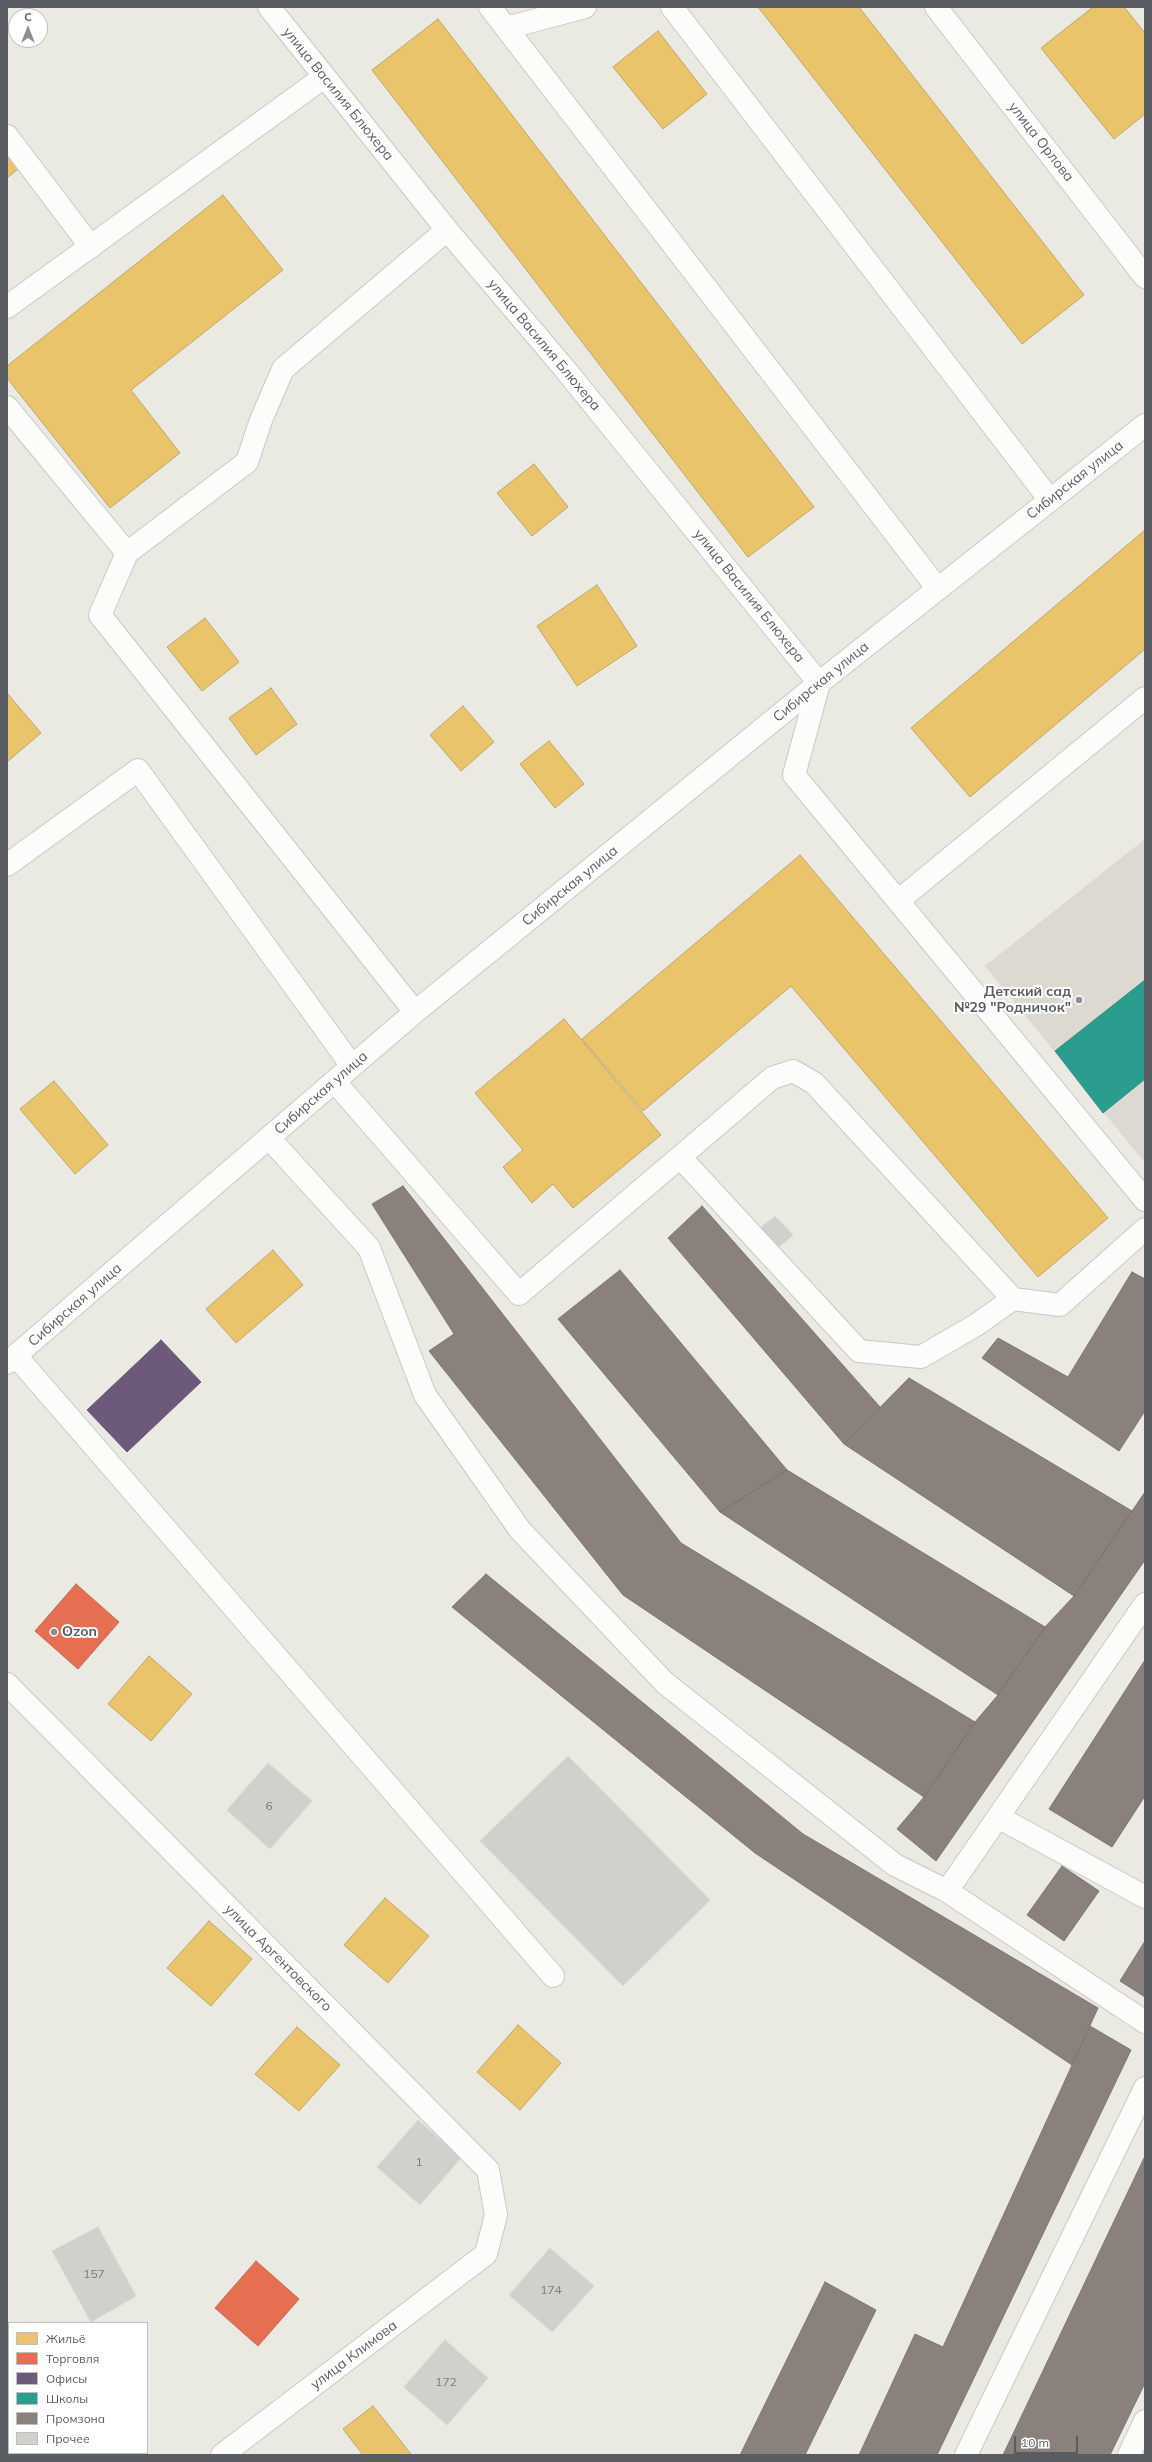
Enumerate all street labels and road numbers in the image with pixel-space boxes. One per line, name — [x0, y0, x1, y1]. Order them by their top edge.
street label: улица Василия Блюхера — [279, 24, 397, 164]
street label: улица Орлова — [1005, 99, 1077, 185]
street label: улица Василия Блюхера — [484, 276, 604, 414]
street label: Сибирская улица — [1023, 437, 1127, 523]
street label: улица Василия Блюхера — [690, 526, 808, 666]
street label: Сибирская улица — [770, 638, 872, 726]
street label: Сибирская улица — [519, 842, 621, 930]
street label: Сибирская улица — [271, 1048, 371, 1138]
street label: Сибирская улица — [25, 1260, 125, 1350]
street label: улица Аргентовского — [221, 1901, 335, 2015]
street label: улица Климова — [307, 2317, 401, 2393]

